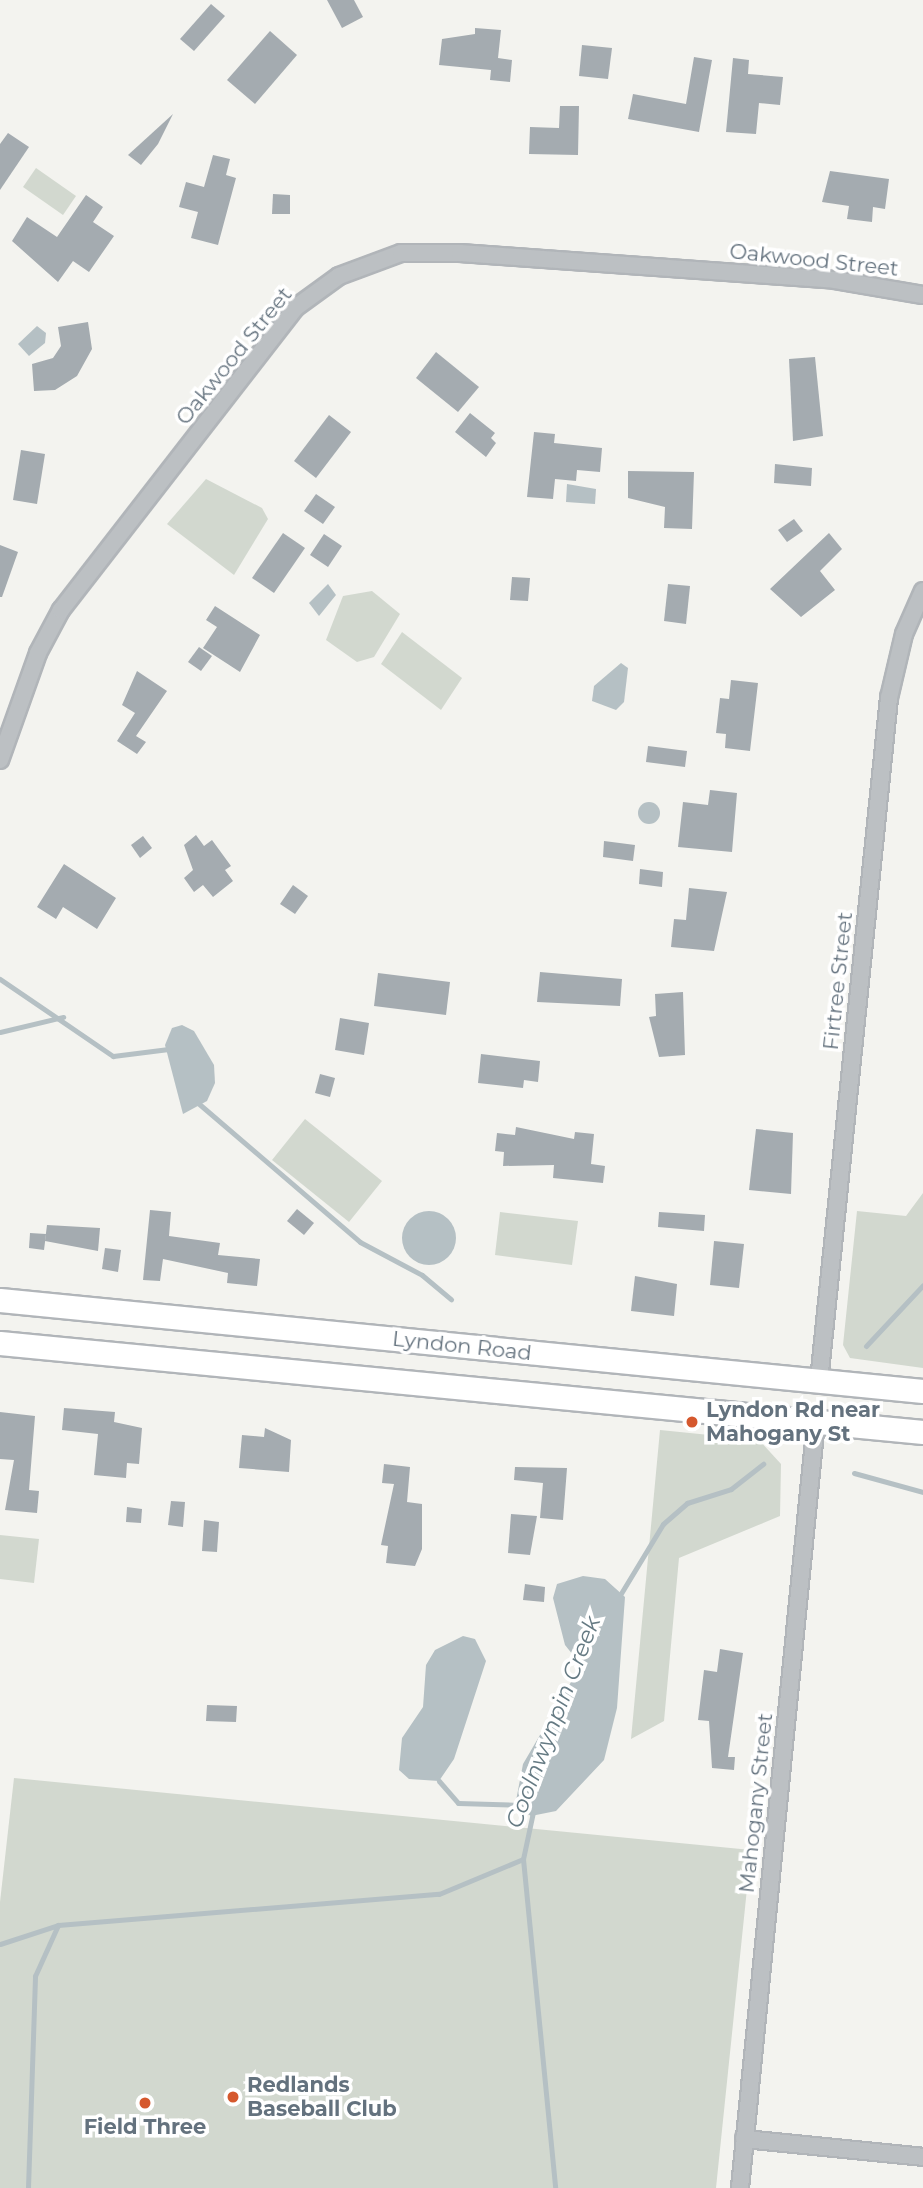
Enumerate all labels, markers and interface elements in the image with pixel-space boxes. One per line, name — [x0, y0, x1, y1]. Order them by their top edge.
street label: Oakwood Street — [728, 239, 900, 281]
street label: Oakwood Street — [171, 282, 297, 430]
street label: Firtree Street — [818, 911, 858, 1051]
street label: Lyndon Road — [391, 1326, 533, 1366]
place label: Lyndon Rd near Mahogany St — [706, 1397, 880, 1447]
marker: Lyndon Rd near Mahogany St — [684, 1414, 700, 1430]
water label: Coolnwynpin Creek — [500, 1612, 606, 1832]
street label: Mahogany Street — [734, 1712, 778, 1894]
place label: Redlands Baseball Club — [247, 2072, 397, 2122]
marker: Redlands Baseball Club — [225, 2089, 241, 2105]
marker: Field Three — [137, 2095, 153, 2111]
place label: Field Three — [84, 2114, 206, 2140]

